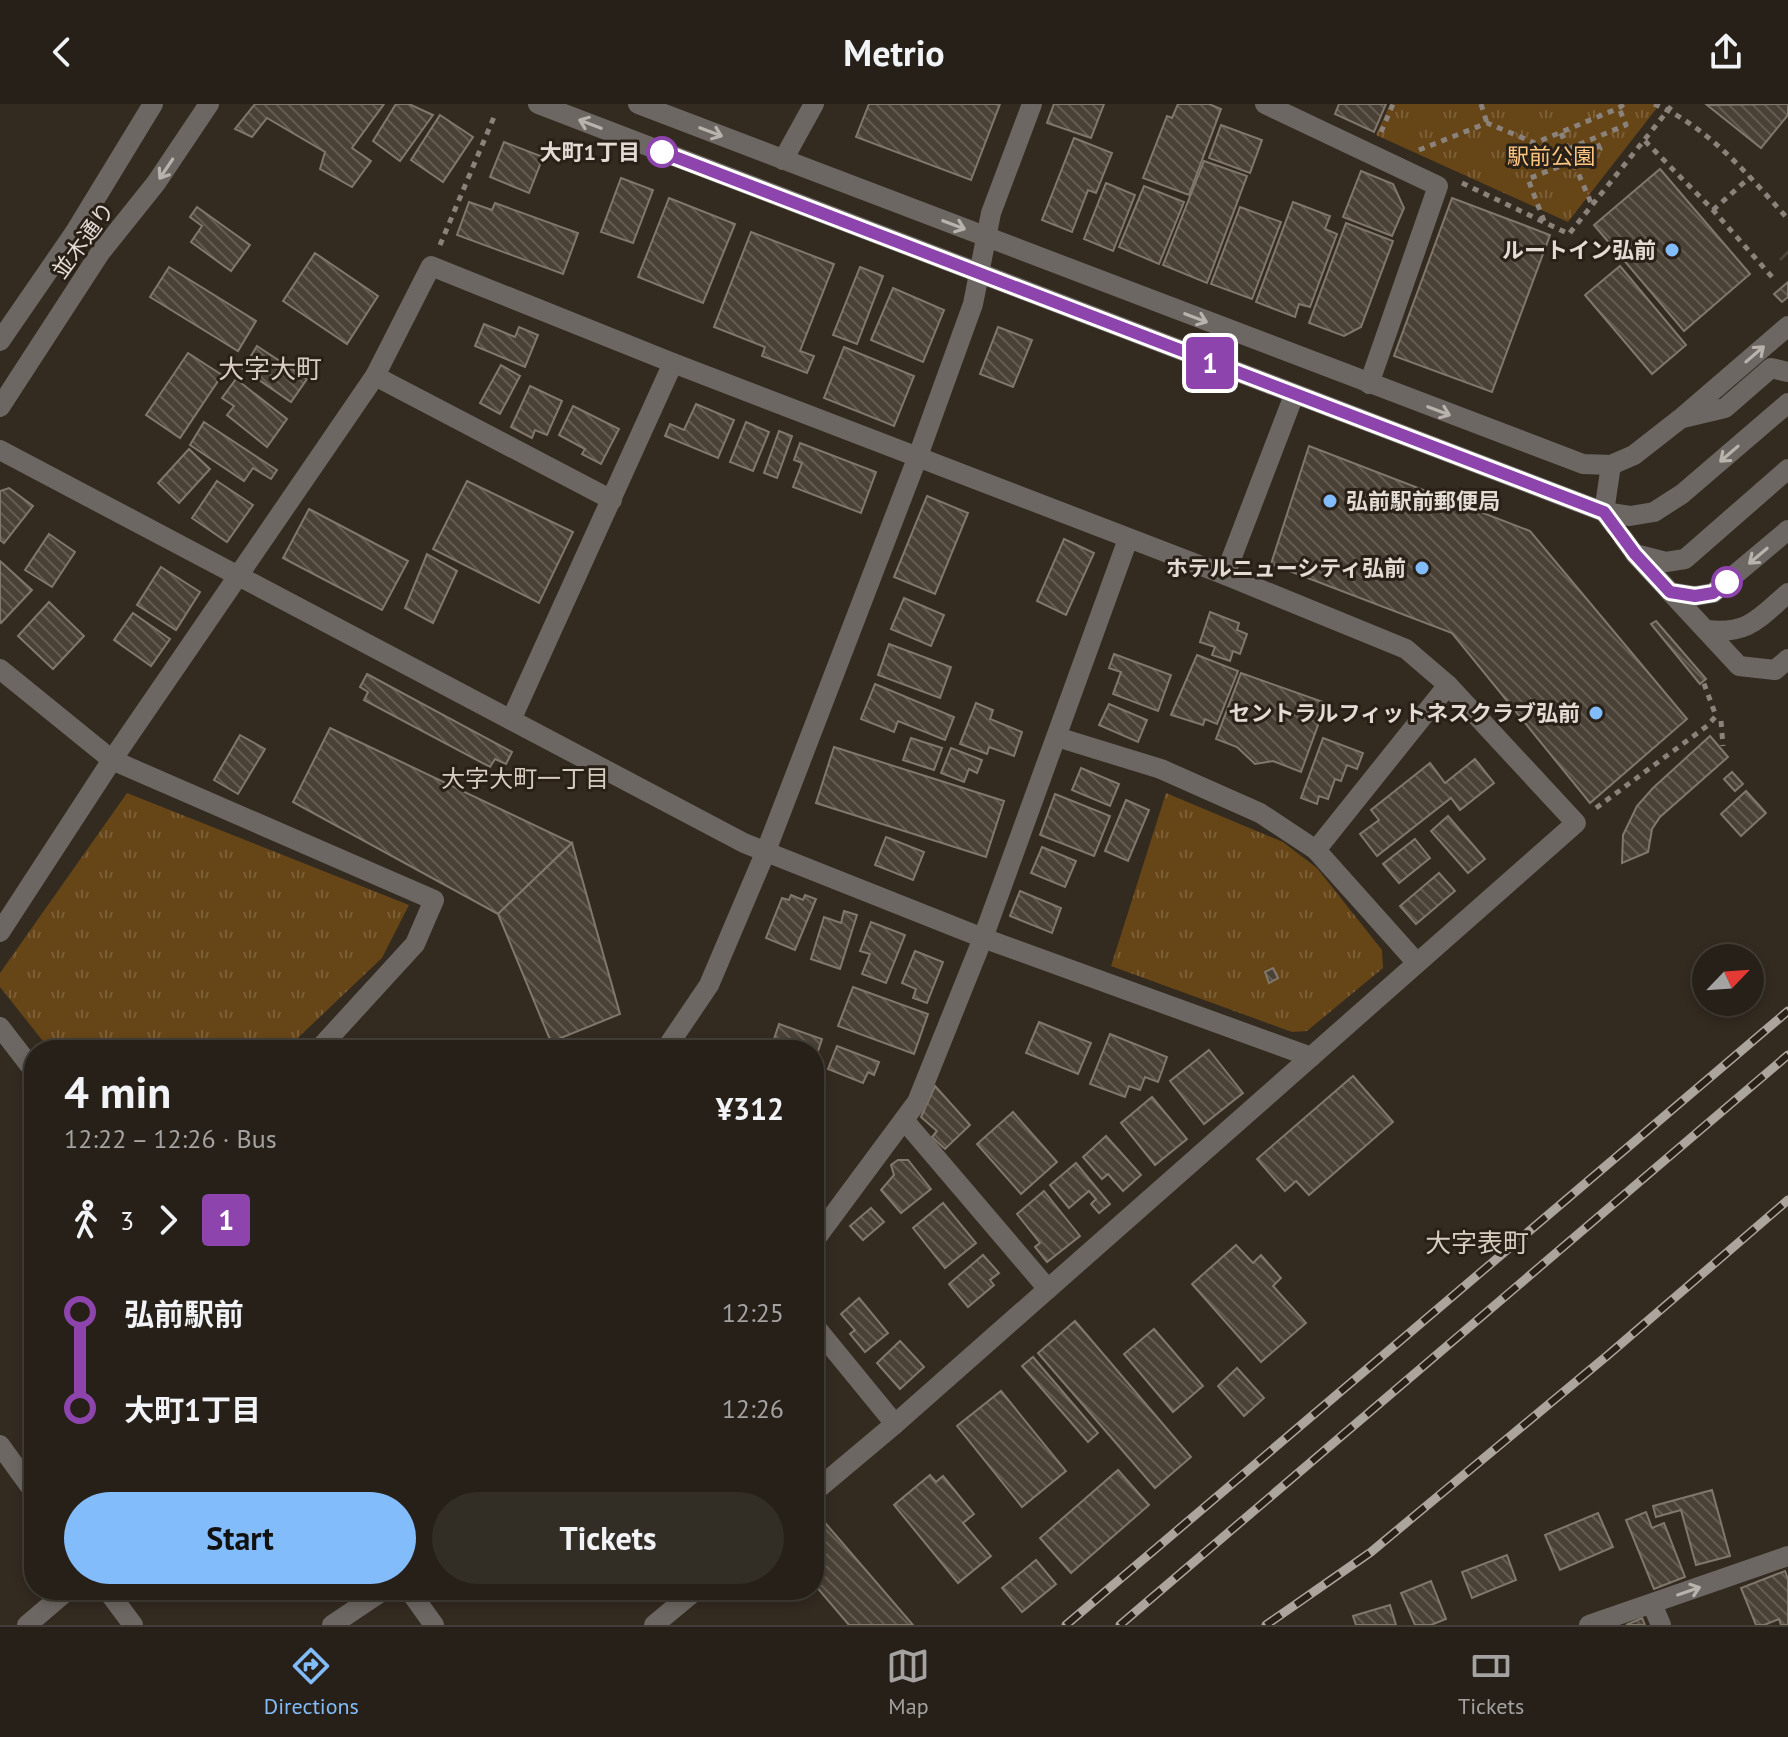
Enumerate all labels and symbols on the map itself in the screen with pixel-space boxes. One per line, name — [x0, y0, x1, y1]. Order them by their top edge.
one-way arrow — [578, 116, 603, 130]
one-way arrow — [698, 126, 723, 140]
marker: 大町1丁目 — [647, 137, 677, 167]
place label: 大町1丁目 — [540, 138, 640, 166]
park label: 駅前公園 — [1507, 142, 1595, 170]
one-way arrow — [157, 157, 174, 179]
street label: 並木通り — [46, 196, 120, 284]
one-way arrow — [941, 219, 966, 233]
place label: ルートイン弘前 — [1502, 236, 1656, 264]
marker: ルートイン弘前 — [1663, 241, 1681, 259]
one-way arrow — [1183, 312, 1208, 326]
line badge: 1 — [1184, 337, 1236, 389]
one-way arrow — [1744, 345, 1765, 363]
district label: 大字大町 — [218, 352, 322, 385]
one-way arrow — [1426, 405, 1451, 419]
one-way arrow — [1719, 445, 1739, 463]
place label: 弘前駅前郵便局 — [1346, 487, 1500, 515]
marker: 弘前駅前郵便局 — [1321, 492, 1339, 510]
one-way arrow — [1748, 547, 1768, 565]
place label: ホテルニューシティ弘前 — [1166, 554, 1406, 582]
marker: ホテルニューシティ弘前 — [1413, 559, 1431, 577]
unlabelled marker — [1712, 567, 1742, 597]
place label: セントラルフィットネスクラブ弘前 — [1228, 699, 1580, 727]
marker: セントラルフィットネスクラブ弘前 — [1587, 704, 1605, 722]
district label: 大字大町一丁目 — [441, 763, 609, 794]
north arrow — [1692, 944, 1764, 1016]
district label: 大字表町 — [1425, 1226, 1529, 1259]
one-way arrow — [1676, 1583, 1701, 1597]

